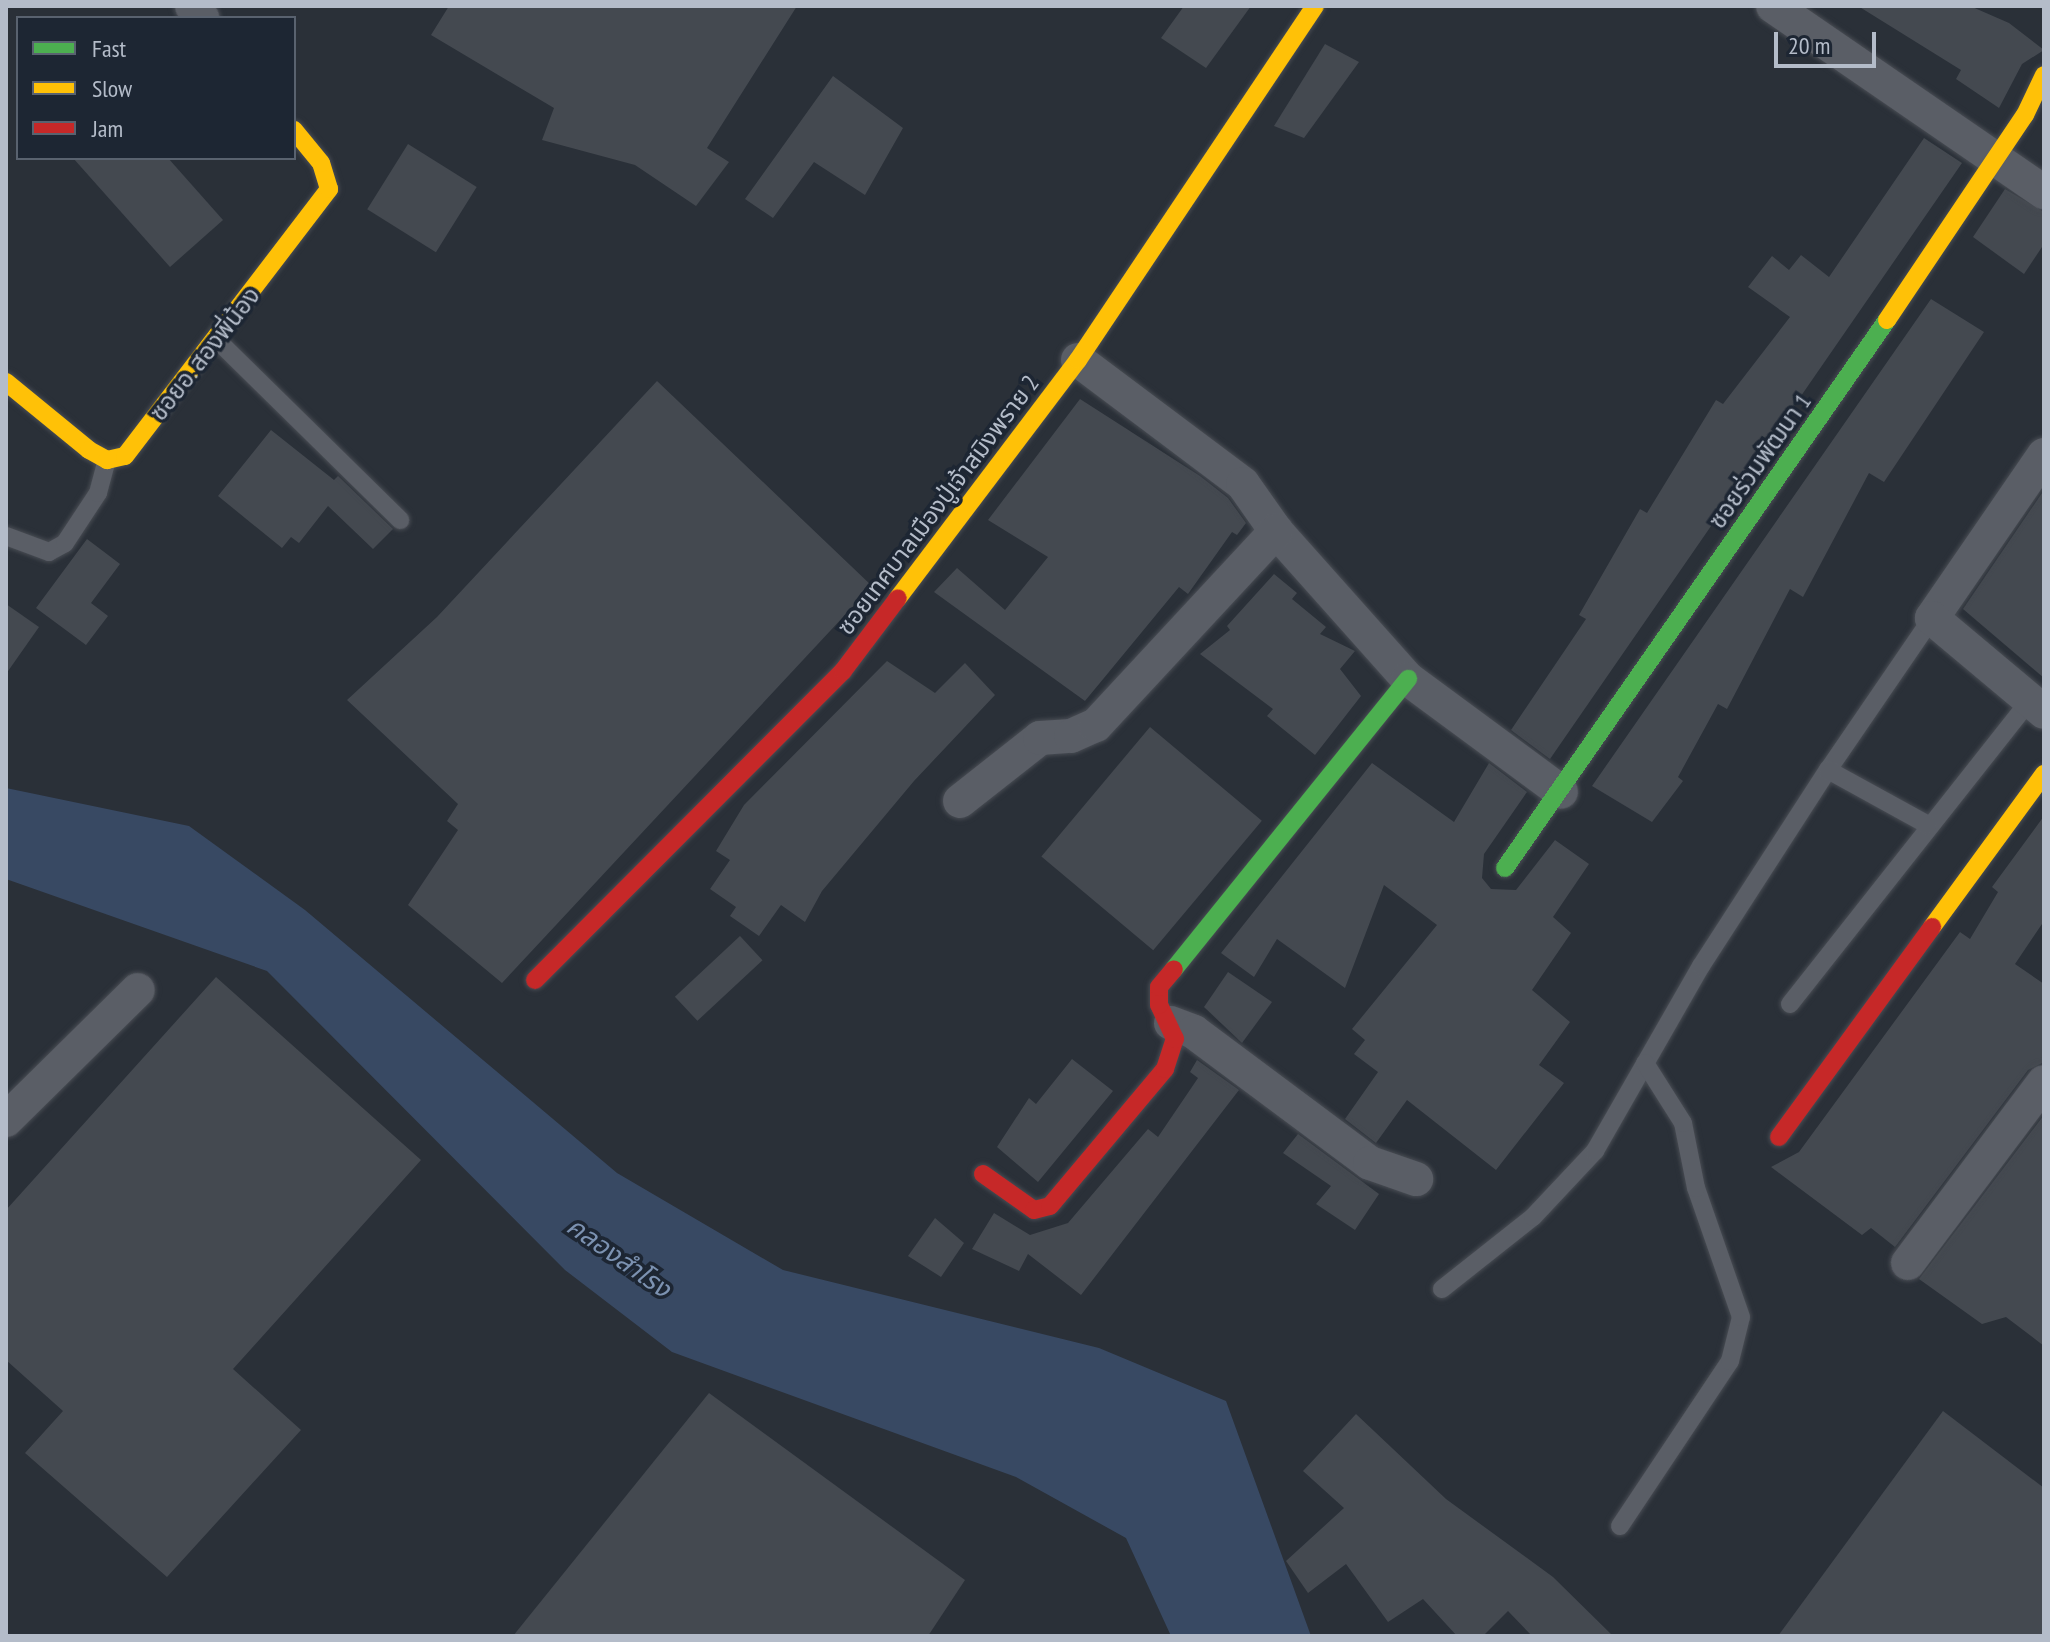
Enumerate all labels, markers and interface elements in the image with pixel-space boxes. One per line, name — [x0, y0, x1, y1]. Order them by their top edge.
legend — [16, 16, 296, 160]
scale bar — [1778, 16, 1880, 66]
text: 20 m — [1788, 30, 1830, 61]
text: Fast — [92, 33, 126, 64]
text: Slow — [92, 73, 132, 104]
text: Jam — [92, 113, 123, 144]
street label: ซอยอ. สองพี่น้อง — [143, 281, 267, 427]
street label: ซอยเทศบาลเมืองปู่เจ้าสมิงพราย 2 — [831, 370, 1045, 640]
street label: ซอยร่วมพัฒนา 1 — [1703, 388, 1817, 534]
water label: คลองสำโรง — [561, 1210, 677, 1304]

